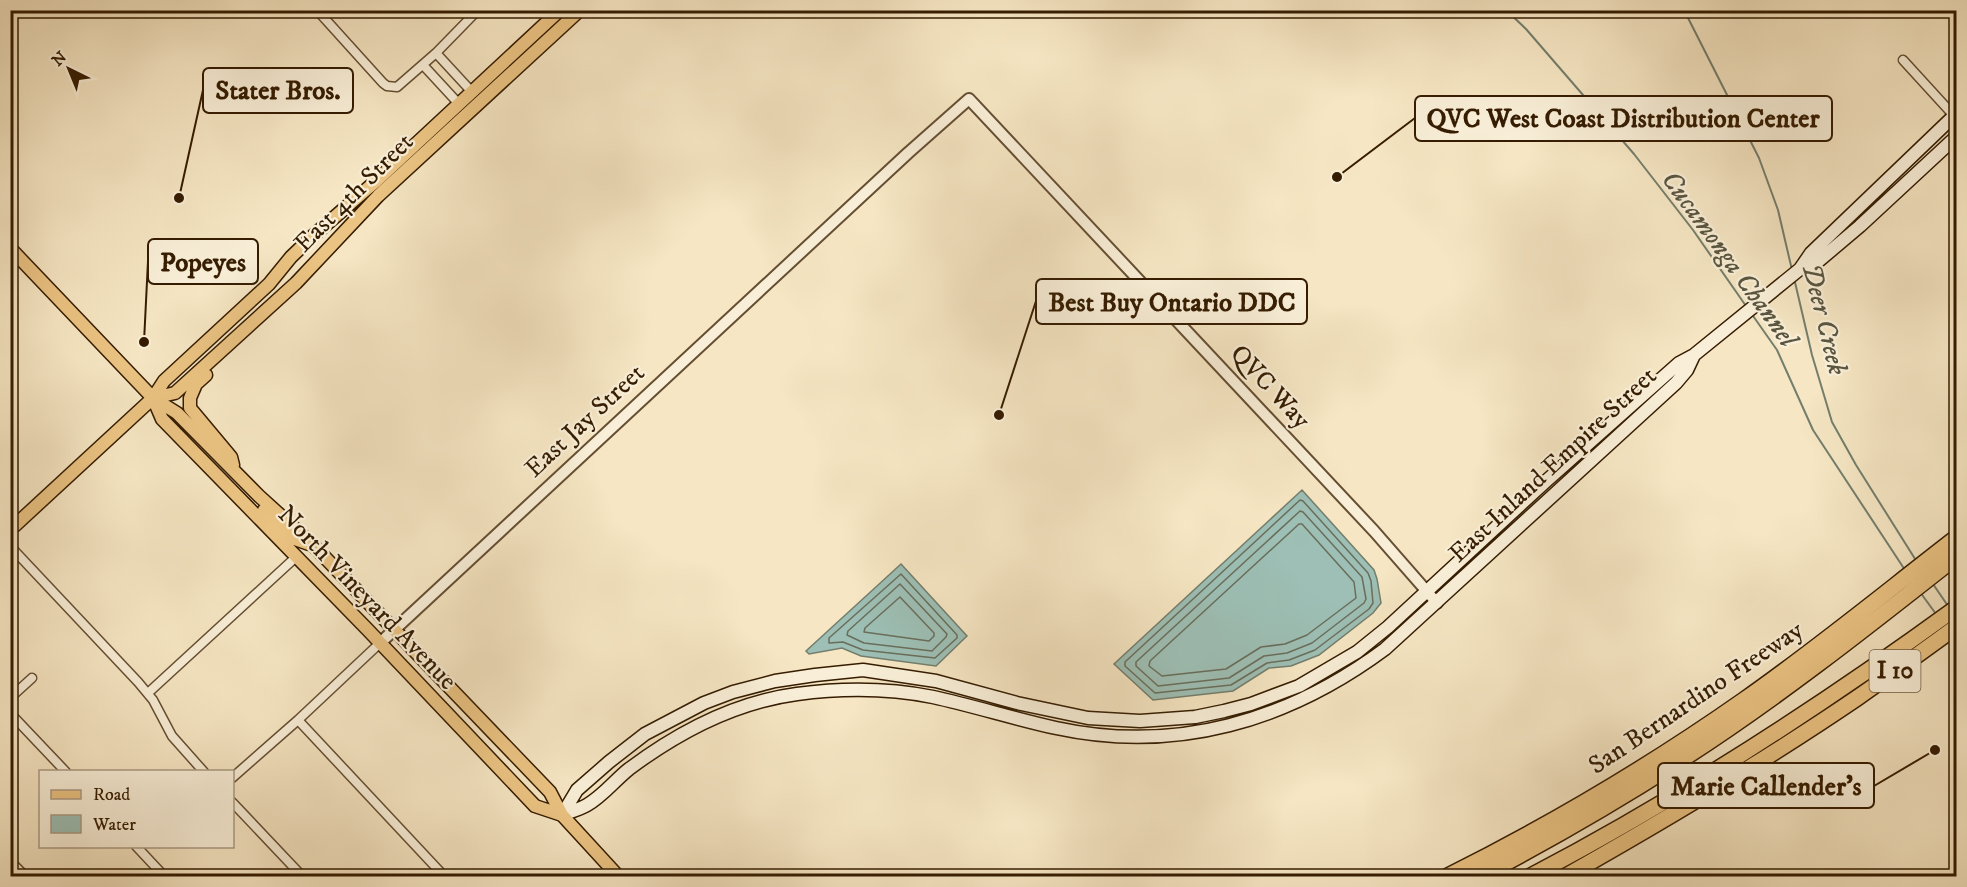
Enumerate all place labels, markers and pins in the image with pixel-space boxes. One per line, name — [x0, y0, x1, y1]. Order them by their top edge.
callout: Stater Bros. — [203, 68, 353, 113]
callout: QVC West Coast Distribution Center — [1415, 96, 1832, 141]
callout: Popeyes — [148, 239, 258, 284]
callout: Best Buy Ontario DDC — [1036, 279, 1307, 324]
callout: Marie Callender's — [1658, 763, 1874, 808]

